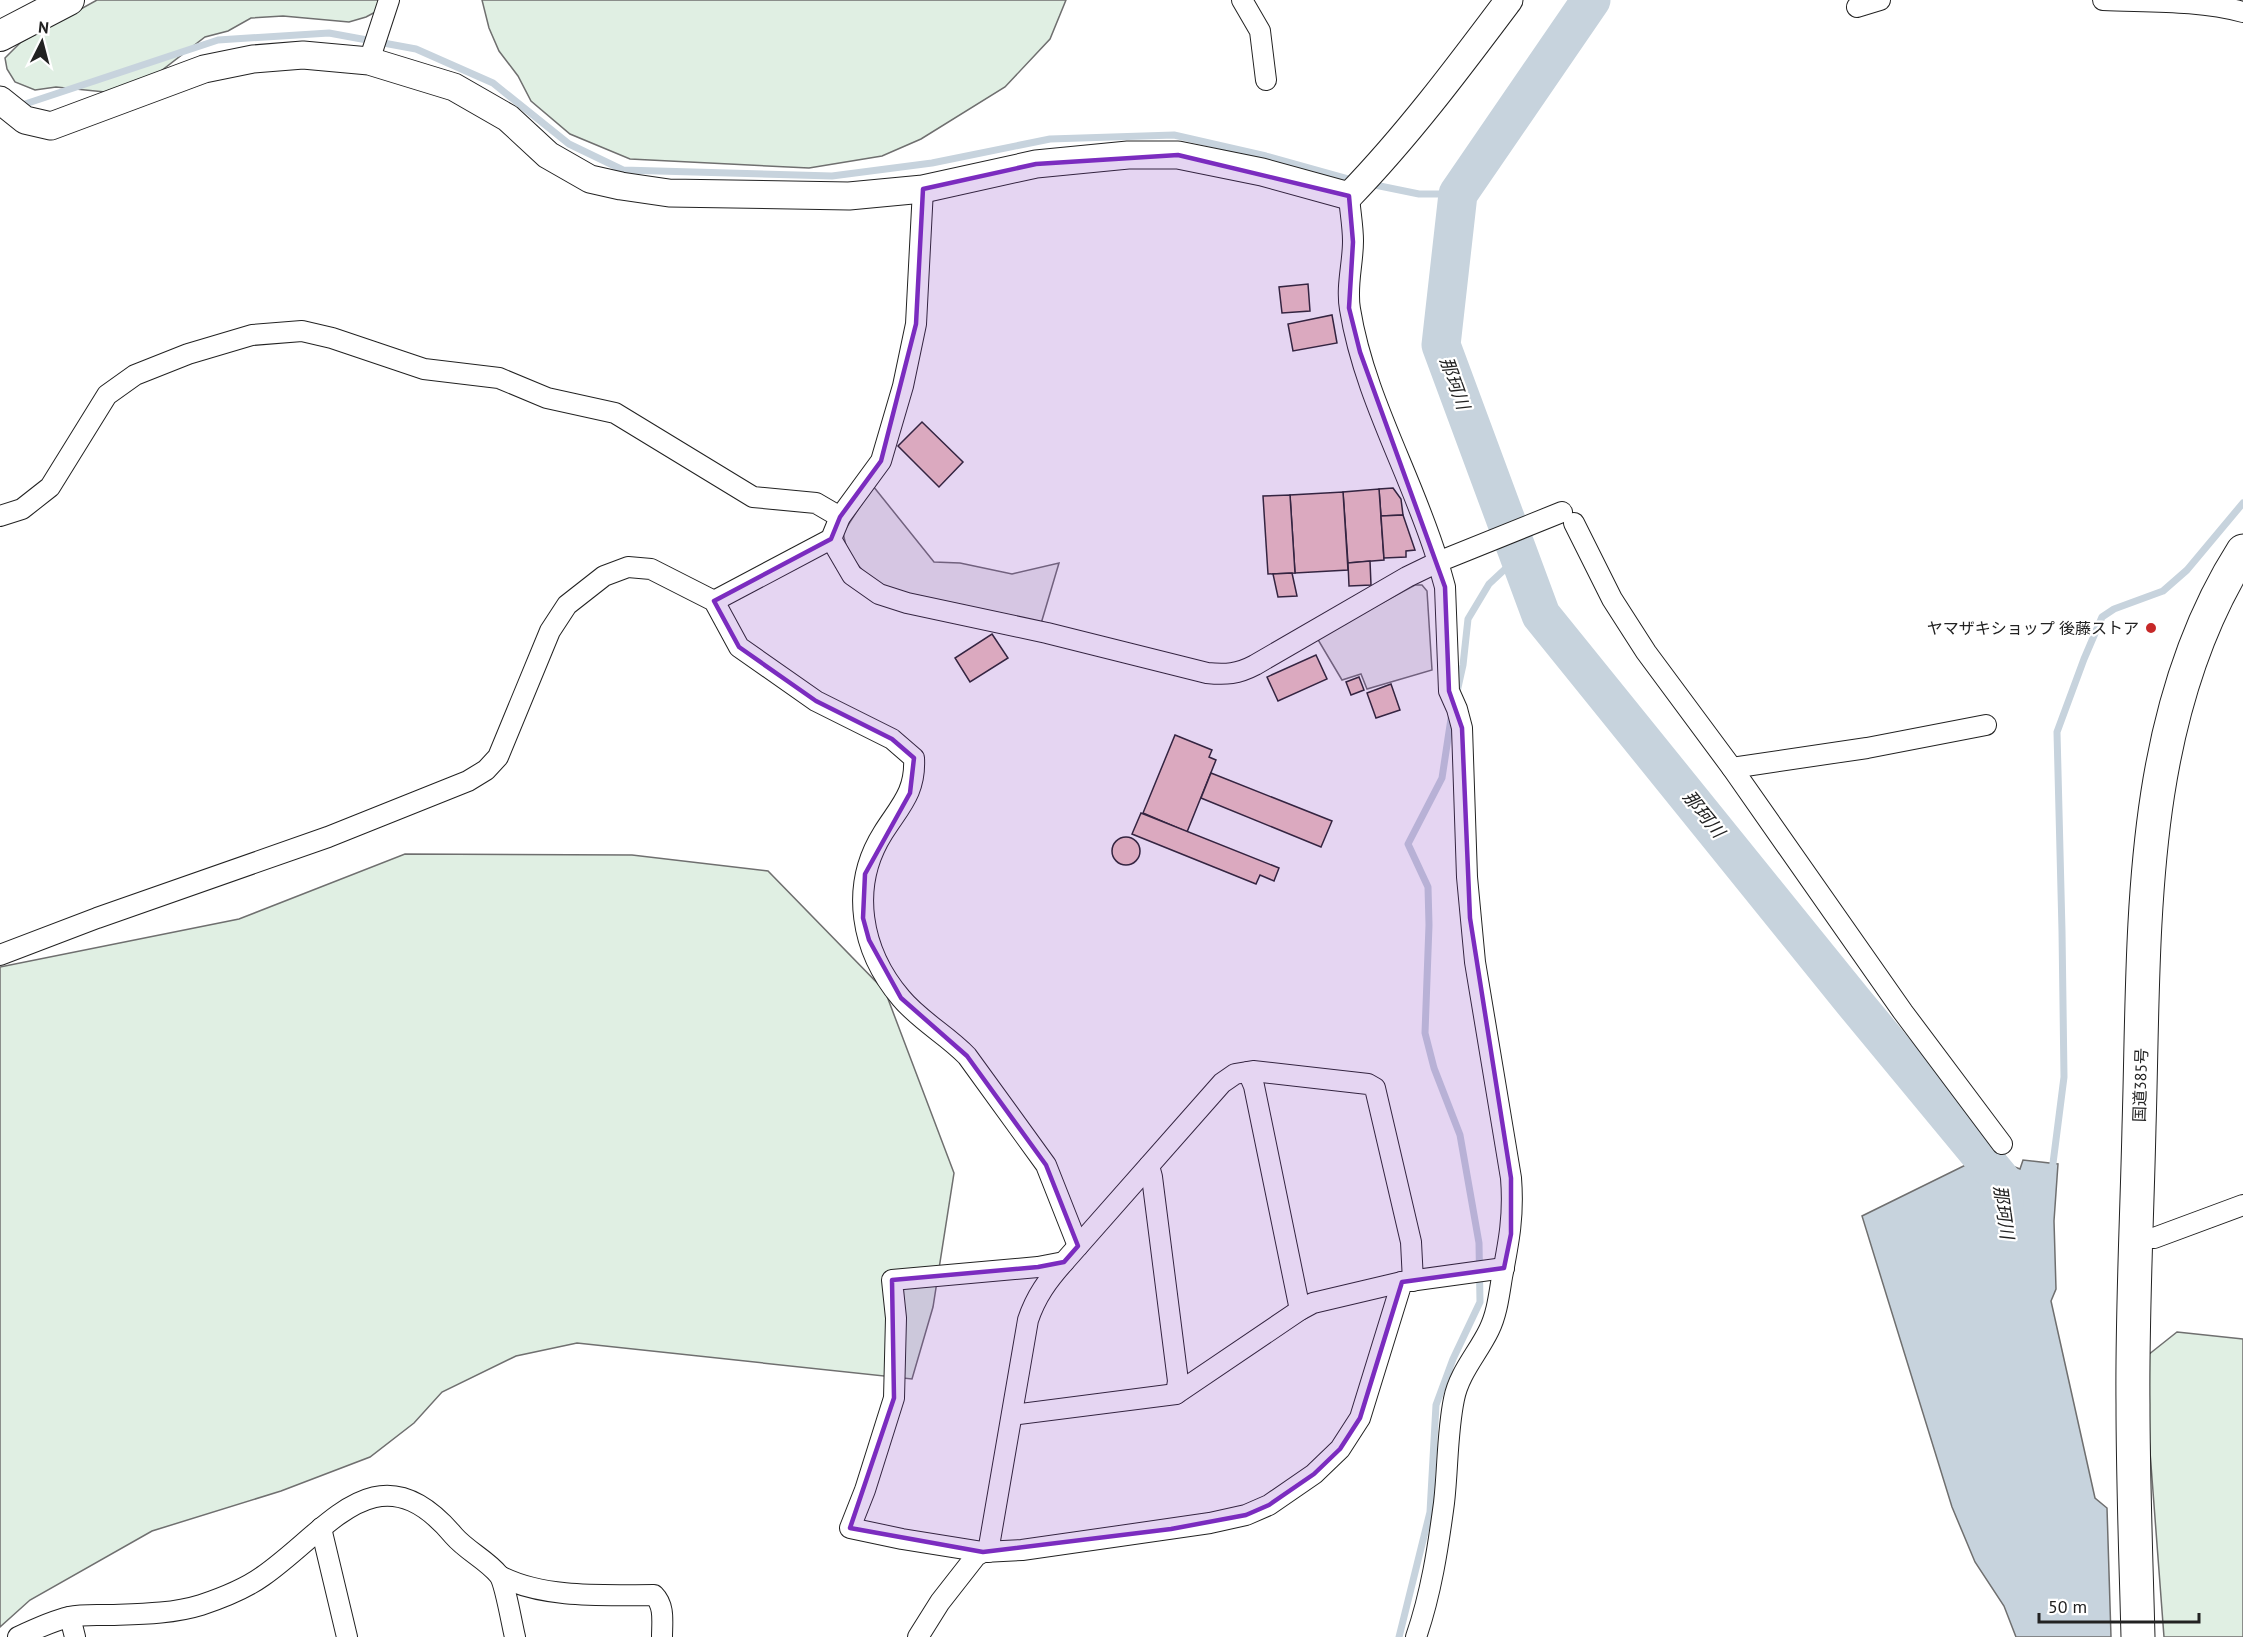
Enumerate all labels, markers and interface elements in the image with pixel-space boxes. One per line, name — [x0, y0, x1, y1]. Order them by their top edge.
north arrow — [12, 12, 72, 72]
text: N — [37, 17, 50, 38]
water label: 那珂川 — [1435, 354, 1476, 414]
place label: ヤマザキショップ 後藤ストア — [1927, 618, 2139, 638]
marker: ヤマザキショップ 後藤ストア — [2144, 621, 2158, 635]
water label: 那珂川 — [1678, 786, 1731, 844]
street label: 国道385号 — [2129, 1048, 2151, 1122]
water label: 那珂川 — [1989, 1184, 2019, 1242]
scale bar — [2039, 1586, 2200, 1624]
text: 50 m — [2048, 1595, 2087, 1618]

